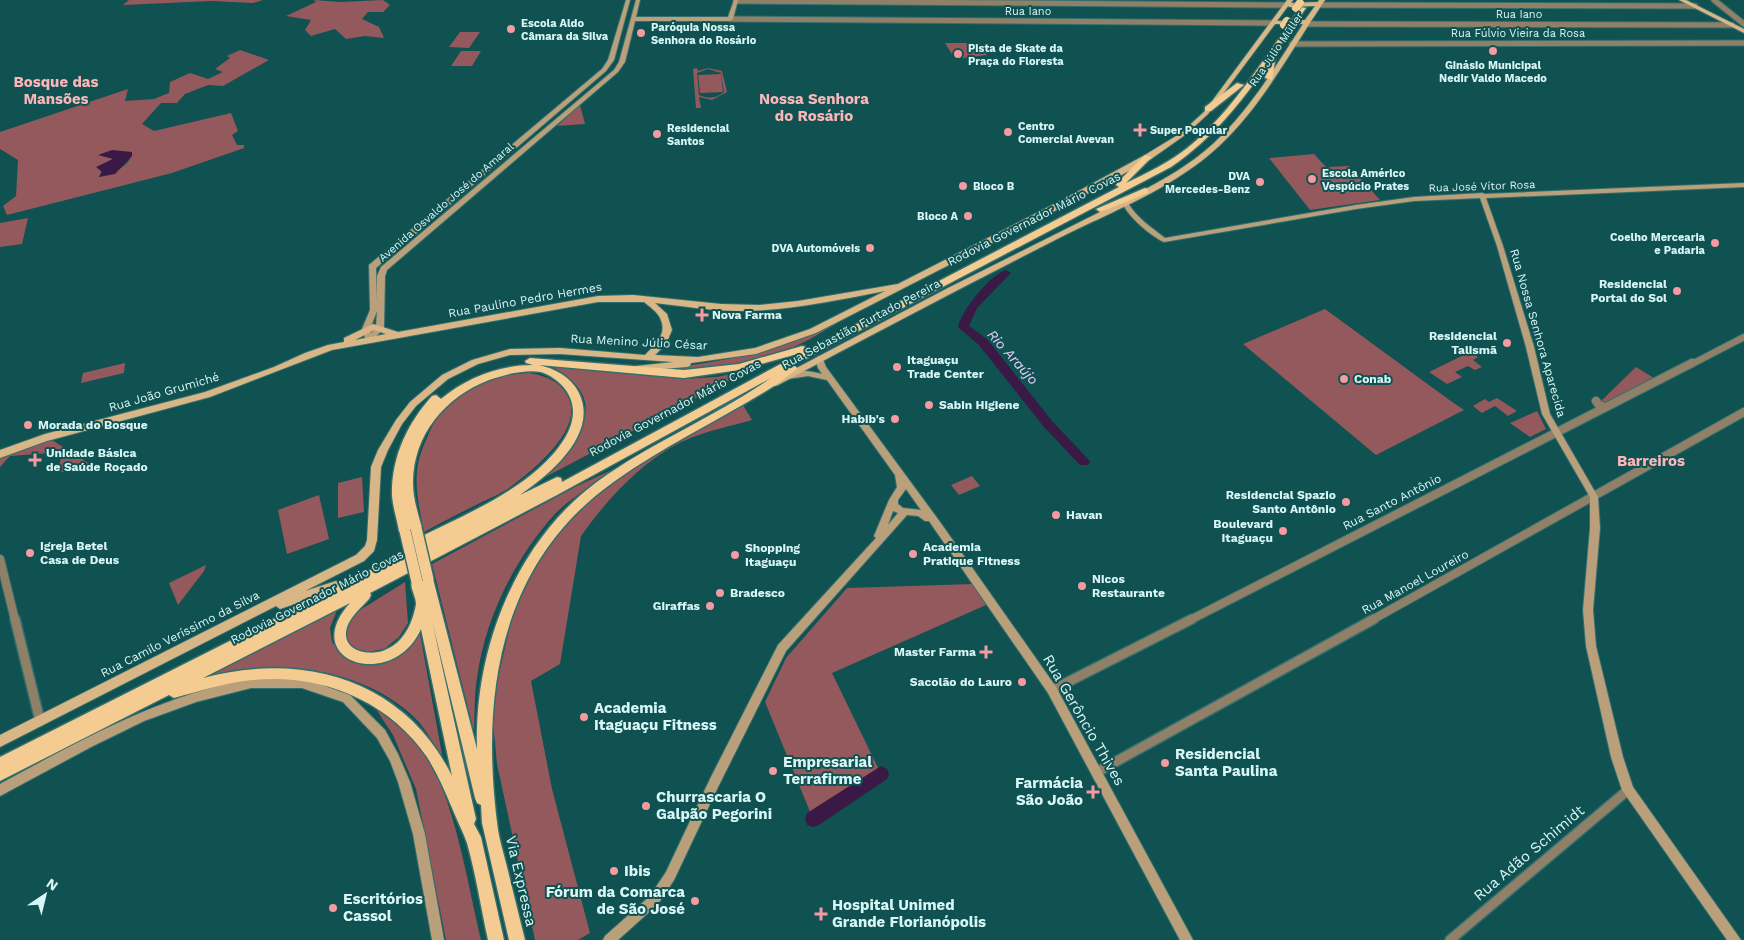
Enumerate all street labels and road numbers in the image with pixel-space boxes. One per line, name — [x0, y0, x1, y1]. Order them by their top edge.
street label: Rua Iano — [1005, 5, 1051, 18]
street label: Rua Iano — [1496, 8, 1542, 21]
street label: Rua Júlio Müller — [1247, 9, 1306, 89]
street label: Rua Fúlvio Vieira da Rosa — [1451, 27, 1585, 40]
street label: Avenida Osvaldo José do Amaral — [376, 140, 517, 265]
street label: Rodovia Governador Mário Covas — [945, 169, 1123, 269]
street label: Rua José Vítor Rosa — [1428, 178, 1536, 195]
street label: Rua Nossa Senhora Aparecida — [1507, 247, 1569, 419]
street label: Rua Sebastião Furtado Pereira — [779, 276, 943, 372]
street label: Rua Paulino Pedro Hermes — [447, 280, 603, 320]
street label: Rua Menino Júlio César — [570, 331, 708, 353]
street label: Rodovia Governador Mário Covas — [587, 357, 763, 459]
street label: Rua João Grumiché — [107, 370, 221, 414]
street label: Rua Santo Antônio — [1340, 471, 1444, 533]
street label: Rodovia Governador Mário Covas — [228, 547, 406, 647]
street label: Rua Manoel Loureiro — [1359, 547, 1471, 617]
street label: Rua Camilo Veríssimo da Silva — [98, 588, 262, 680]
street label: Rua Gerôncio Thives — [1039, 651, 1129, 789]
street label: Rua Adão Schimidt — [1470, 801, 1588, 904]
street label: Via Expressa — [502, 834, 540, 929]

